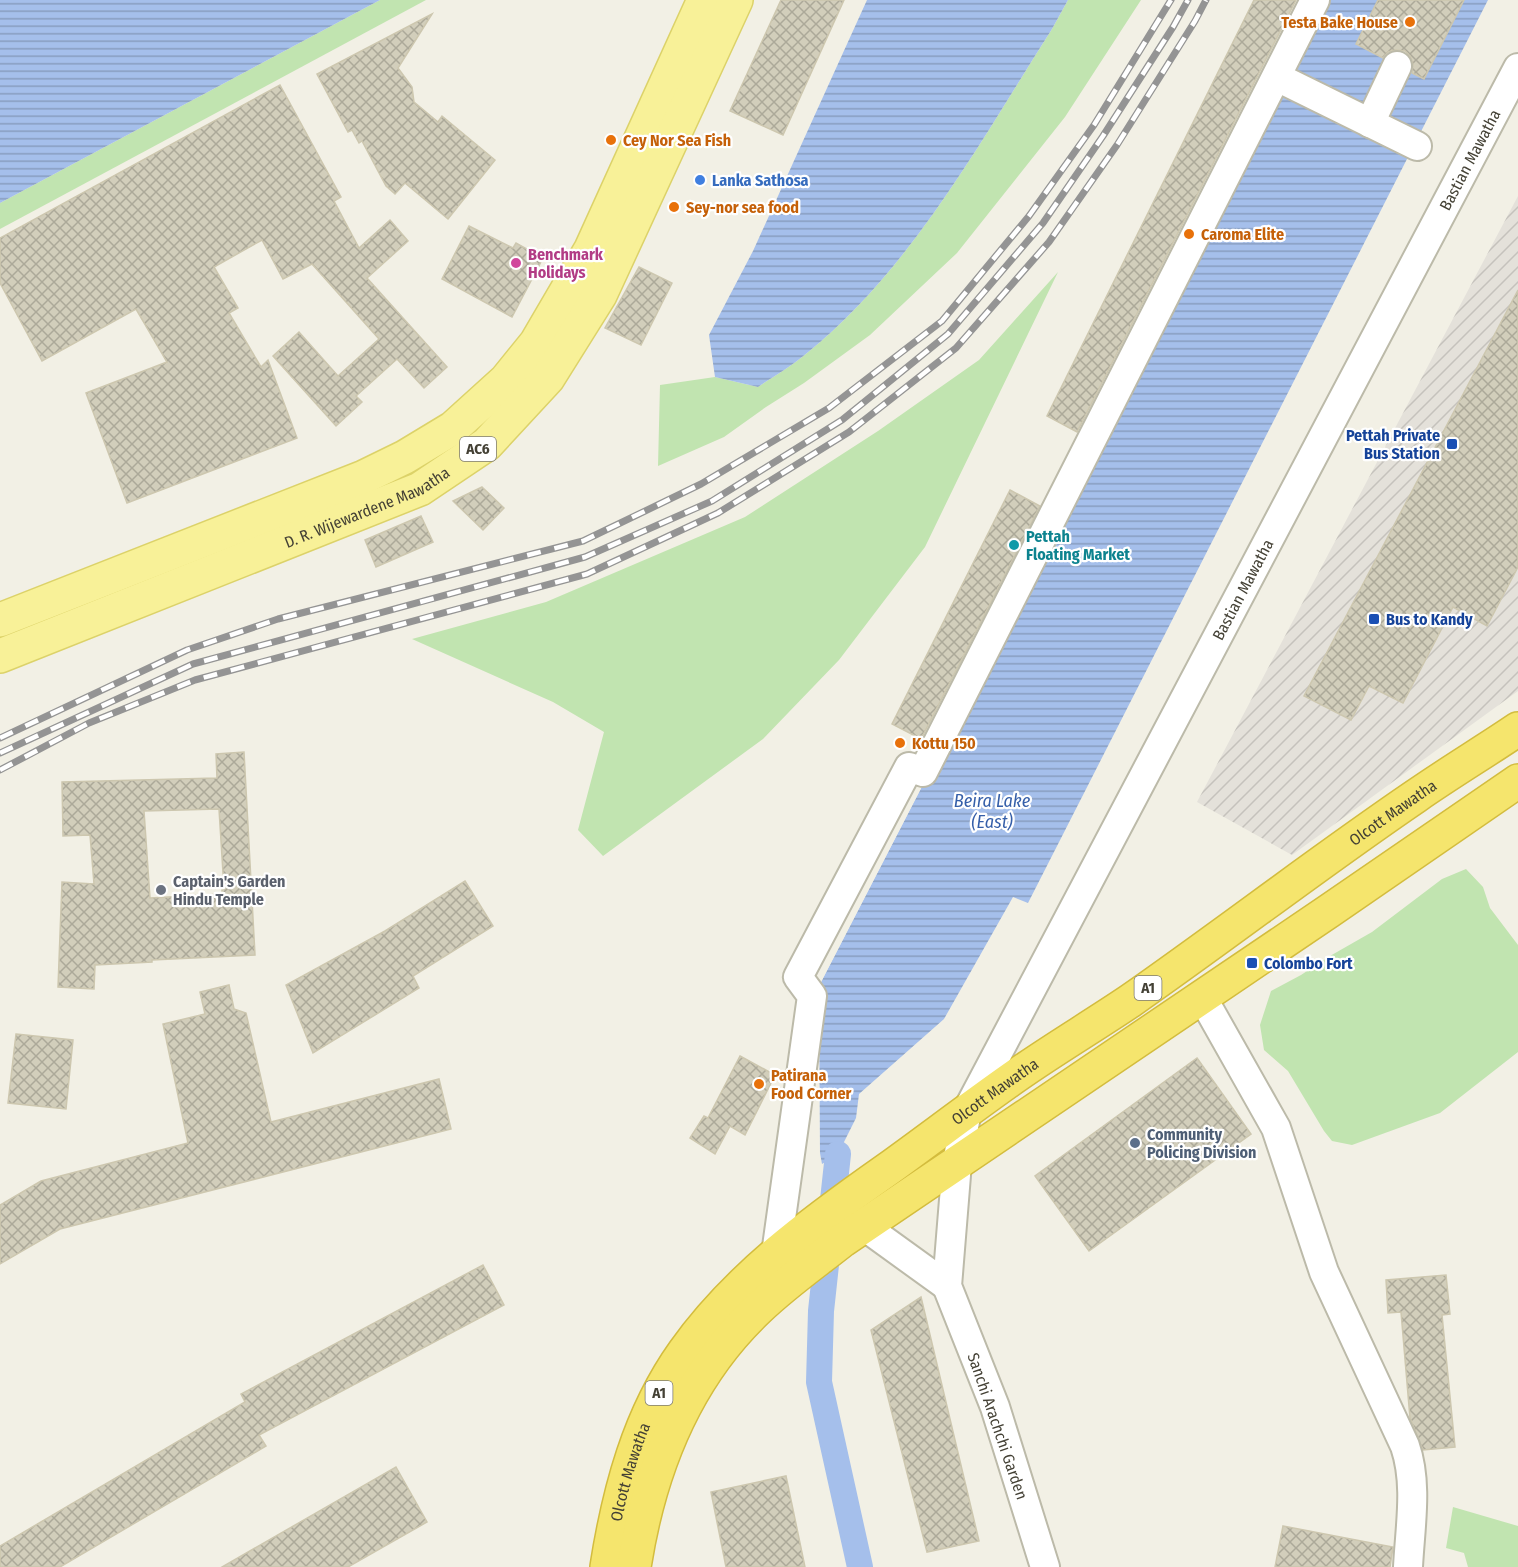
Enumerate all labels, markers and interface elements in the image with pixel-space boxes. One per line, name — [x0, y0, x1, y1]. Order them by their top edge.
place label: Testa Bake House — [1281, 13, 1398, 32]
marker: Testa Bake House — [1403, 15, 1417, 29]
street label: Bastian Mawatha — [1436, 106, 1504, 214]
place label: Cey Nor Sea Fish — [623, 131, 731, 150]
marker: Cey Nor Sea Fish — [604, 133, 618, 147]
place label: Lanka Sathosa — [712, 171, 809, 190]
marker: Lanka Sathosa — [693, 173, 707, 187]
place label: Sey-nor sea food — [686, 198, 799, 217]
marker: Sey-nor sea food — [667, 200, 681, 214]
place label: Caroma Elite — [1201, 225, 1284, 244]
marker: Caroma Elite — [1182, 227, 1196, 241]
place label: Benchmark Holidays — [528, 245, 604, 282]
marker: Benchmark Holidays — [509, 256, 523, 270]
place label: Pettah Private Bus Station — [1346, 426, 1440, 463]
road number: AC6 — [460, 437, 496, 461]
marker: Pettah Private Bus Station — [1445, 437, 1459, 451]
street label: D. R. Wijewardene Mawatha — [282, 463, 453, 552]
place label: Pettah Floating Market — [1026, 527, 1130, 564]
street label: Bastian Mawatha — [1209, 536, 1277, 643]
marker: Pettah Floating Market — [1007, 538, 1021, 552]
place label: Bus to Kandy — [1386, 610, 1473, 629]
marker: Bus to Kandy — [1367, 612, 1381, 626]
place label: Kottu 150 — [912, 734, 976, 753]
marker: Kottu 150 — [893, 736, 907, 750]
street label: Olcott Mawatha — [1346, 776, 1440, 850]
water label: Beira Lake (East) — [954, 790, 1031, 833]
place label: Captain's Garden Hindu Temple — [173, 872, 285, 909]
marker: Captain's Garden Hindu Temple — [154, 883, 168, 897]
place label: Colombo Fort — [1264, 954, 1353, 973]
marker: Colombo Fort — [1245, 956, 1259, 970]
road number: A1 — [1134, 976, 1162, 1000]
street label: Olcott Mawatha — [948, 1054, 1042, 1129]
place label: Patirana Food Corner — [771, 1066, 852, 1103]
marker: Patirana Food Corner — [752, 1077, 766, 1091]
place label: Community Policing Division — [1147, 1125, 1256, 1162]
marker: Community Policing Division — [1128, 1136, 1142, 1150]
street label: Sanchi Arachchi Garden — [963, 1350, 1032, 1502]
road number: A1 — [646, 1381, 672, 1405]
street label: Olcott Mawatha — [607, 1420, 654, 1523]

